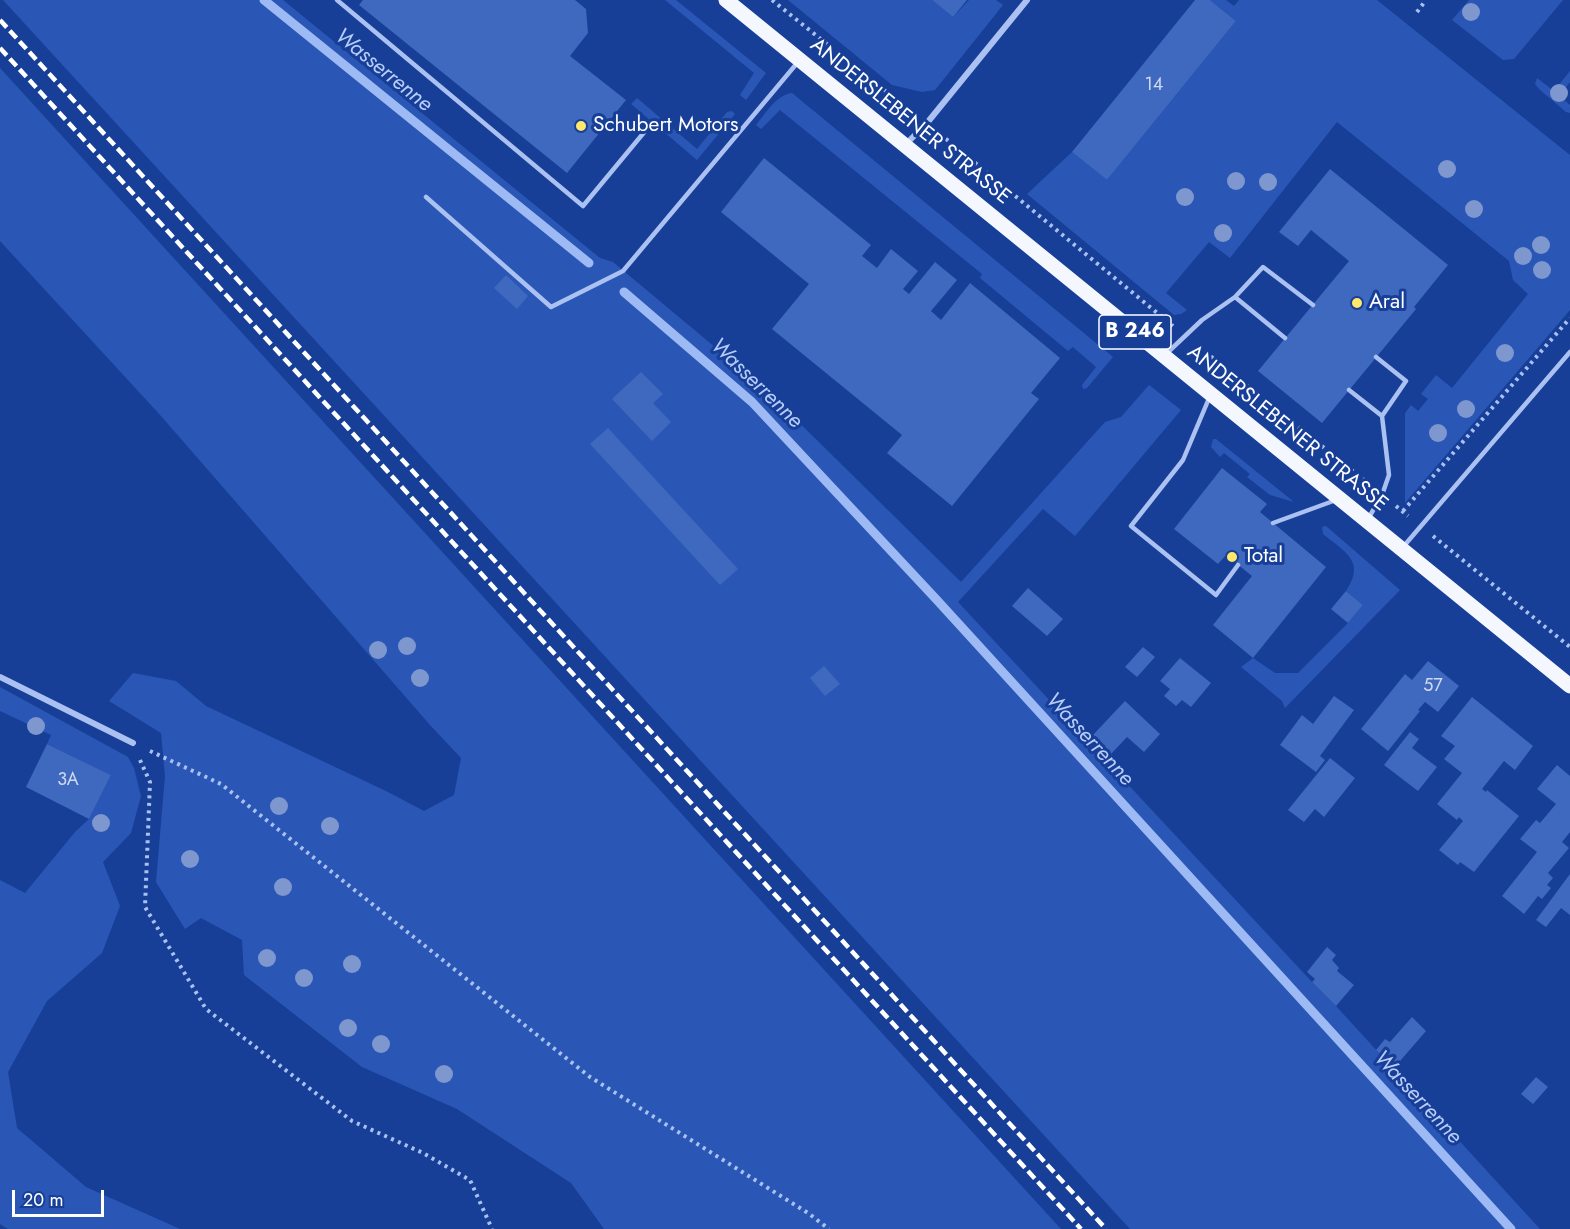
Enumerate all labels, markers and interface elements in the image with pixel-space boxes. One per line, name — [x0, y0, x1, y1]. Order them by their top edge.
water label: Wasserrenne — [329, 24, 437, 118]
street label: ANDERSLEBENER STRASSE — [805, 33, 1015, 211]
house number: 14 — [1145, 75, 1163, 97]
place label: Schubert Motors — [593, 113, 739, 139]
marker: Schubert Motors — [574, 119, 588, 133]
place label: Aral — [1369, 290, 1405, 316]
marker: Aral — [1350, 296, 1364, 310]
road number: B 246 — [1099, 315, 1171, 349]
water label: Wasserrenne — [704, 334, 808, 434]
street label: ANDERSLEBENER STRASSE — [1182, 340, 1392, 518]
place label: Total — [1244, 544, 1283, 570]
marker: Total — [1225, 550, 1239, 564]
house number: 57 — [1423, 676, 1443, 698]
water label: Wasserrenne — [1039, 688, 1139, 792]
house number: 3A — [57, 770, 79, 792]
water label: Wasserrenne — [1367, 1046, 1467, 1150]
scale bar — [15, 1178, 106, 1216]
text: 20 m — [23, 1187, 63, 1213]

